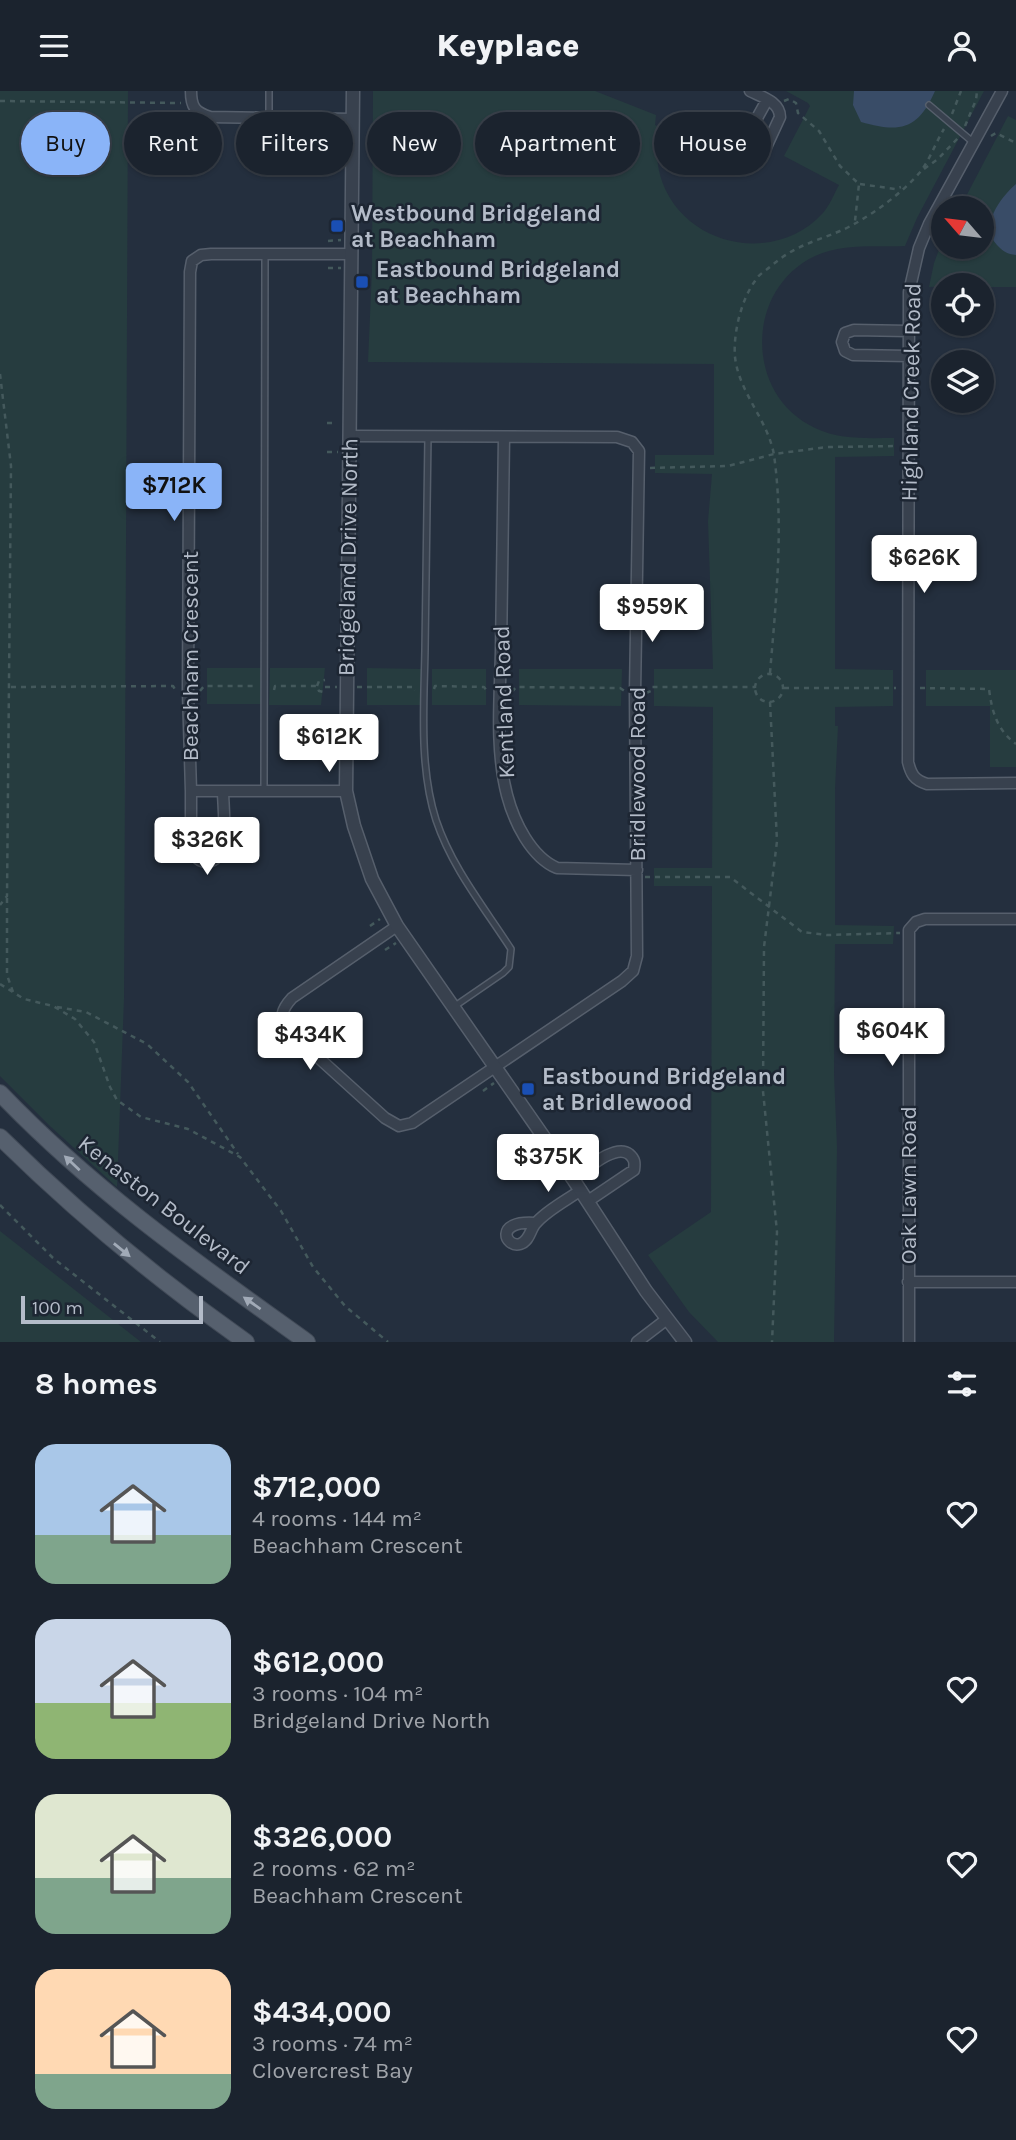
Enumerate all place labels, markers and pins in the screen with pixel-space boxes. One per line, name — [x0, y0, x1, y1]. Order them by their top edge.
place label: Westbound Bridgeland at Beachham — [351, 200, 601, 253]
marker: Westbound Bridgeland at Beachham — [329, 218, 345, 234]
place label: Eastbound Bridgeland at Beachham — [376, 256, 620, 309]
marker: Eastbound Bridgeland at Beachham — [354, 274, 370, 290]
pin: $712K — [125, 463, 223, 523]
pin: $626K — [875, 535, 973, 595]
pin: $959K — [603, 585, 701, 644]
pin: $612K — [280, 715, 378, 774]
pin: $326K — [158, 817, 256, 877]
pin: $604K — [843, 1009, 941, 1068]
pin: $434K — [261, 1013, 359, 1072]
place label: Eastbound Bridgeland at Bridlewood — [542, 1063, 786, 1116]
marker: Eastbound Bridgeland at Bridlewood — [520, 1081, 536, 1097]
pin: $375K — [499, 1135, 597, 1194]

